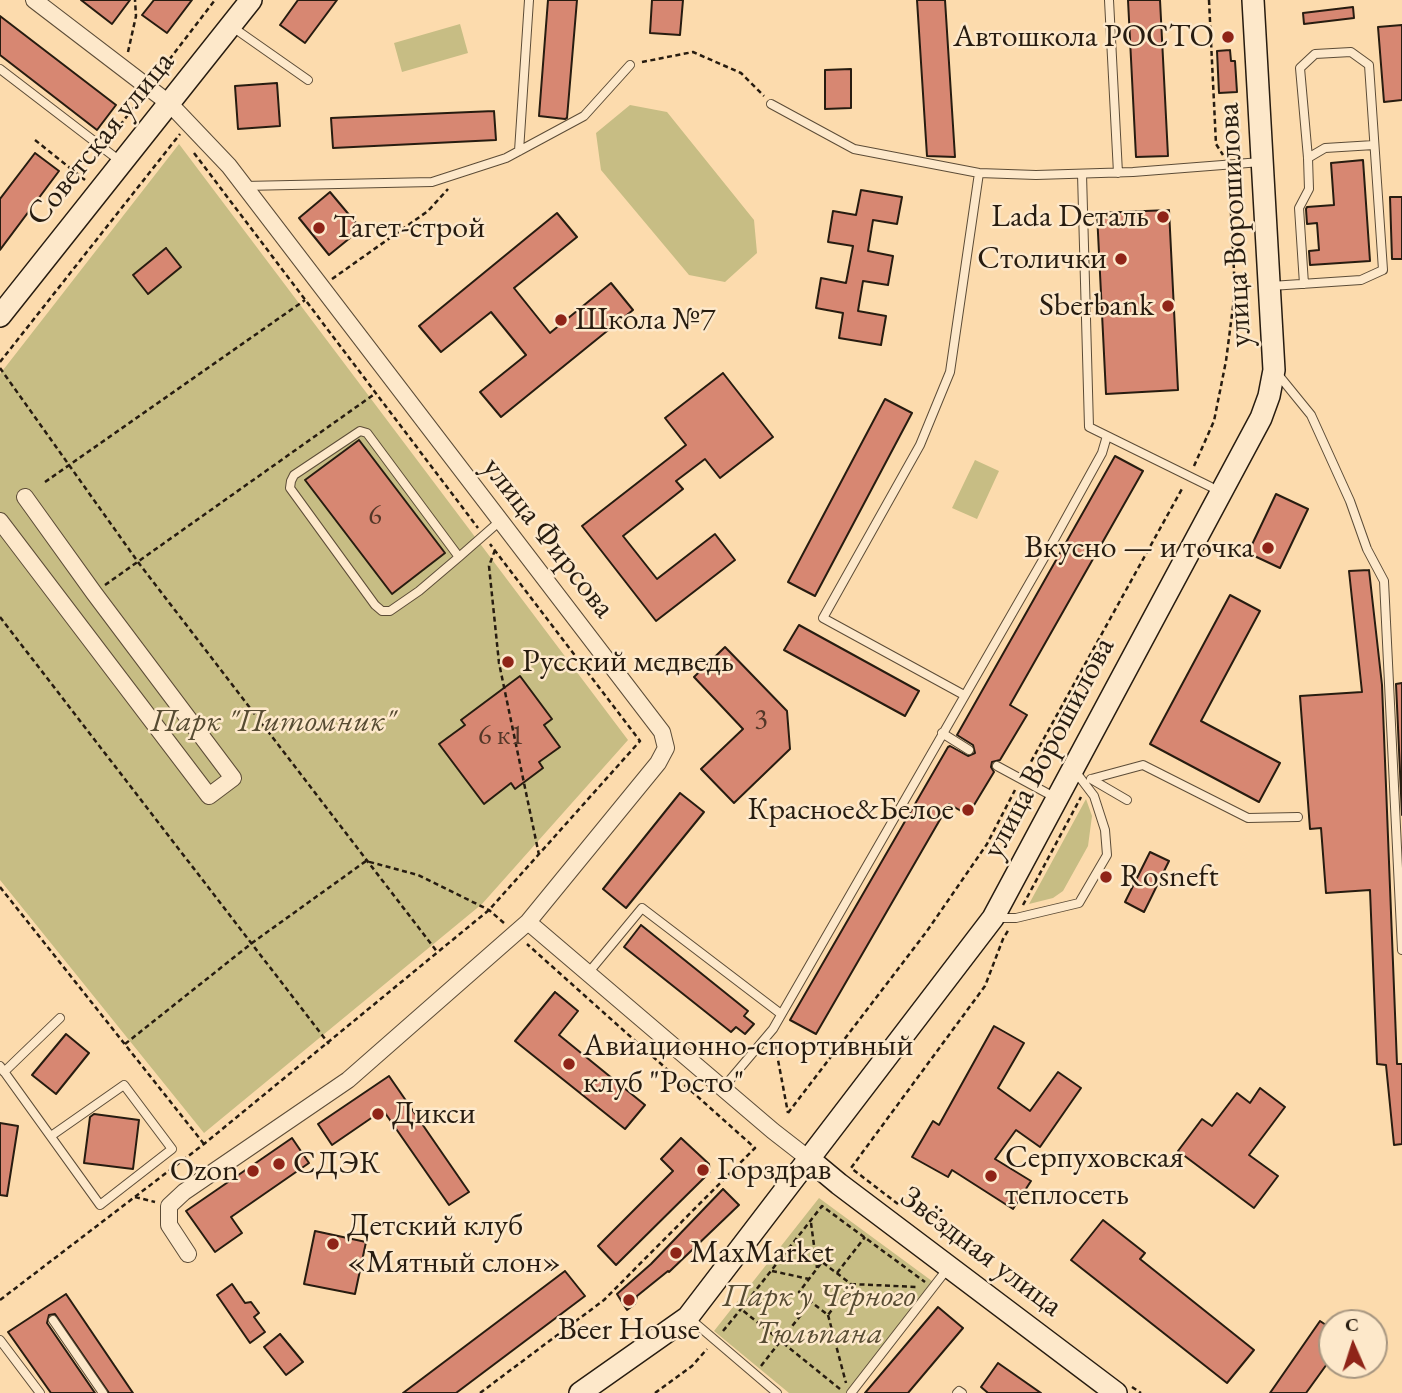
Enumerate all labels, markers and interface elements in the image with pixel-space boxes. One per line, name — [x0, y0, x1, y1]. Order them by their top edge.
place label: Автошкола РОСТО — [953, 18, 1214, 56]
marker: Автошкола РОСТО — [1220, 29, 1236, 45]
street label: Советская улица — [19, 44, 183, 234]
street label: улица Ворошилова — [1209, 102, 1261, 348]
place label: Lada Dеталь — [991, 198, 1149, 236]
place label: Тагет-строй — [333, 209, 485, 247]
marker: Lada Dеталь — [1155, 209, 1171, 225]
marker: Тагет-строй — [311, 220, 327, 236]
place label: Столички — [977, 240, 1107, 278]
marker: Столички — [1113, 251, 1129, 267]
place label: Sberbank — [1039, 287, 1154, 325]
marker: Sberbank — [1160, 298, 1176, 314]
place label: Школа №7 — [575, 301, 715, 339]
marker: Школа №7 — [553, 312, 569, 328]
street label: улица Фирсова — [473, 450, 623, 626]
house number: 6 — [368, 499, 382, 533]
place label: Вкусно — и точка — [1024, 529, 1254, 567]
marker: Вкусно — и точка — [1260, 540, 1276, 556]
street label: улица Ворошилова — [975, 631, 1123, 865]
place label: Русский медведь — [522, 643, 734, 681]
marker: Русский медведь — [500, 654, 516, 670]
park label: Парк "Питомник" — [151, 703, 395, 741]
house number: 3 — [754, 703, 768, 737]
house number: 6 к1 — [478, 719, 524, 753]
place label: Красное&Белое — [747, 791, 954, 829]
marker: Красное&Белое — [960, 802, 976, 818]
place label: Rosneft — [1120, 858, 1219, 896]
marker: Rosneft — [1098, 869, 1114, 885]
place label: Авиационно-спортивный клуб "Росто" — [583, 1027, 913, 1102]
marker: Авиационно-спортивный клуб "Росто" — [561, 1056, 577, 1072]
place label: Дикси — [392, 1095, 476, 1133]
marker: Дикси — [370, 1106, 386, 1122]
place label: Серпуховская теплосеть — [1005, 1139, 1184, 1214]
place label: СДЭК — [293, 1145, 380, 1183]
place label: Горздрав — [717, 1151, 831, 1189]
place label: Ozon — [170, 1152, 239, 1190]
marker: СДЭК — [271, 1156, 287, 1172]
marker: Горздрав — [695, 1162, 711, 1178]
marker: Ozon — [245, 1163, 261, 1179]
marker: Серпуховская теплосеть — [983, 1168, 999, 1184]
street label: Звёздная улица — [892, 1178, 1070, 1326]
place label: Детский клуб «Мятный слон» — [347, 1207, 561, 1282]
place label: MaxMarket — [690, 1234, 834, 1272]
marker: Детский клуб «Мятный слон» — [325, 1236, 341, 1252]
marker: MaxMarket — [668, 1245, 684, 1261]
park label: Парк у Чёрного Тюльпана — [722, 1278, 916, 1353]
marker: Beer House — [621, 1292, 637, 1308]
north arrow — [1318, 1309, 1388, 1379]
place label: Beer House — [558, 1311, 700, 1349]
text: С — [1345, 1312, 1359, 1337]

